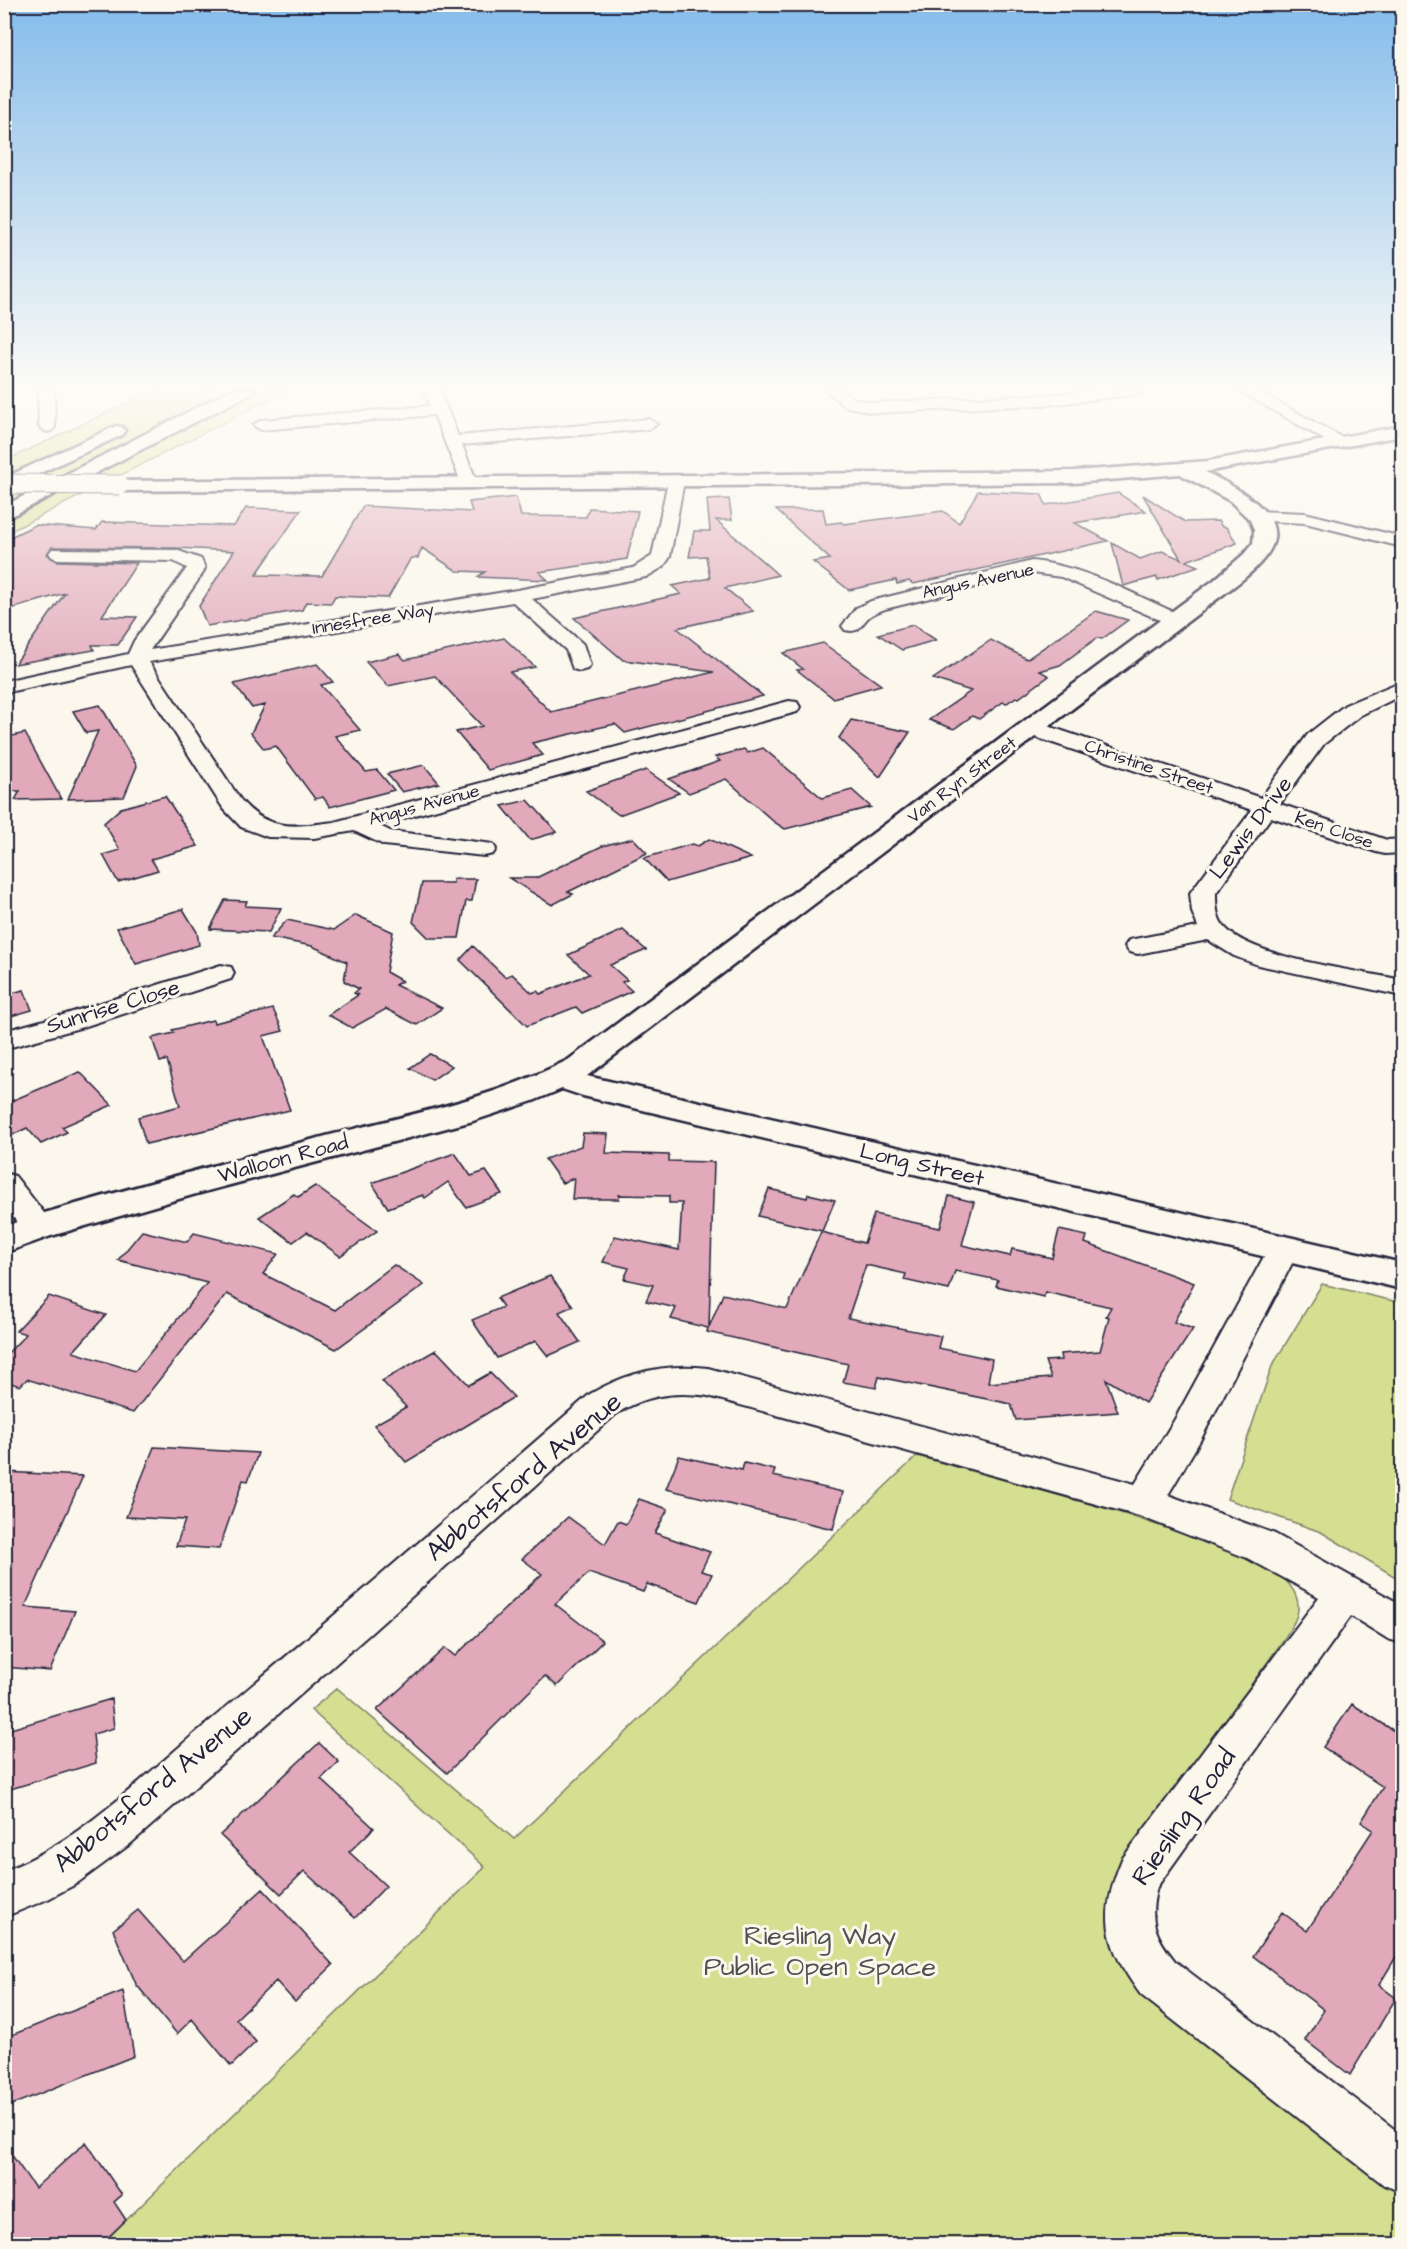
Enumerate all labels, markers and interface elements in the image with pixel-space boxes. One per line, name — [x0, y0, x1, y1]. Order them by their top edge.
street label: Angus Avenue — [920, 557, 1037, 606]
street label: Innesfree Way — [310, 597, 436, 642]
street label: Van Ryn Street — [902, 730, 1023, 830]
street label: Christine Street — [1081, 733, 1217, 801]
street label: Lewis Drive — [1202, 770, 1300, 886]
street label: Angus Avenue — [366, 778, 483, 833]
street label: Ken Close — [1291, 805, 1377, 855]
street label: Sunrise Close — [43, 972, 184, 1042]
street label: Walloon Road — [214, 1127, 352, 1191]
street label: Long Street — [857, 1136, 987, 1195]
street label: Abbotsford Avenue — [418, 1383, 630, 1571]
street label: Abbotsford Avenue — [46, 1698, 260, 1882]
street label: Riesling Road — [1123, 1740, 1246, 1894]
park label: Riesling Way Public Open Space — [704, 1917, 936, 1986]

